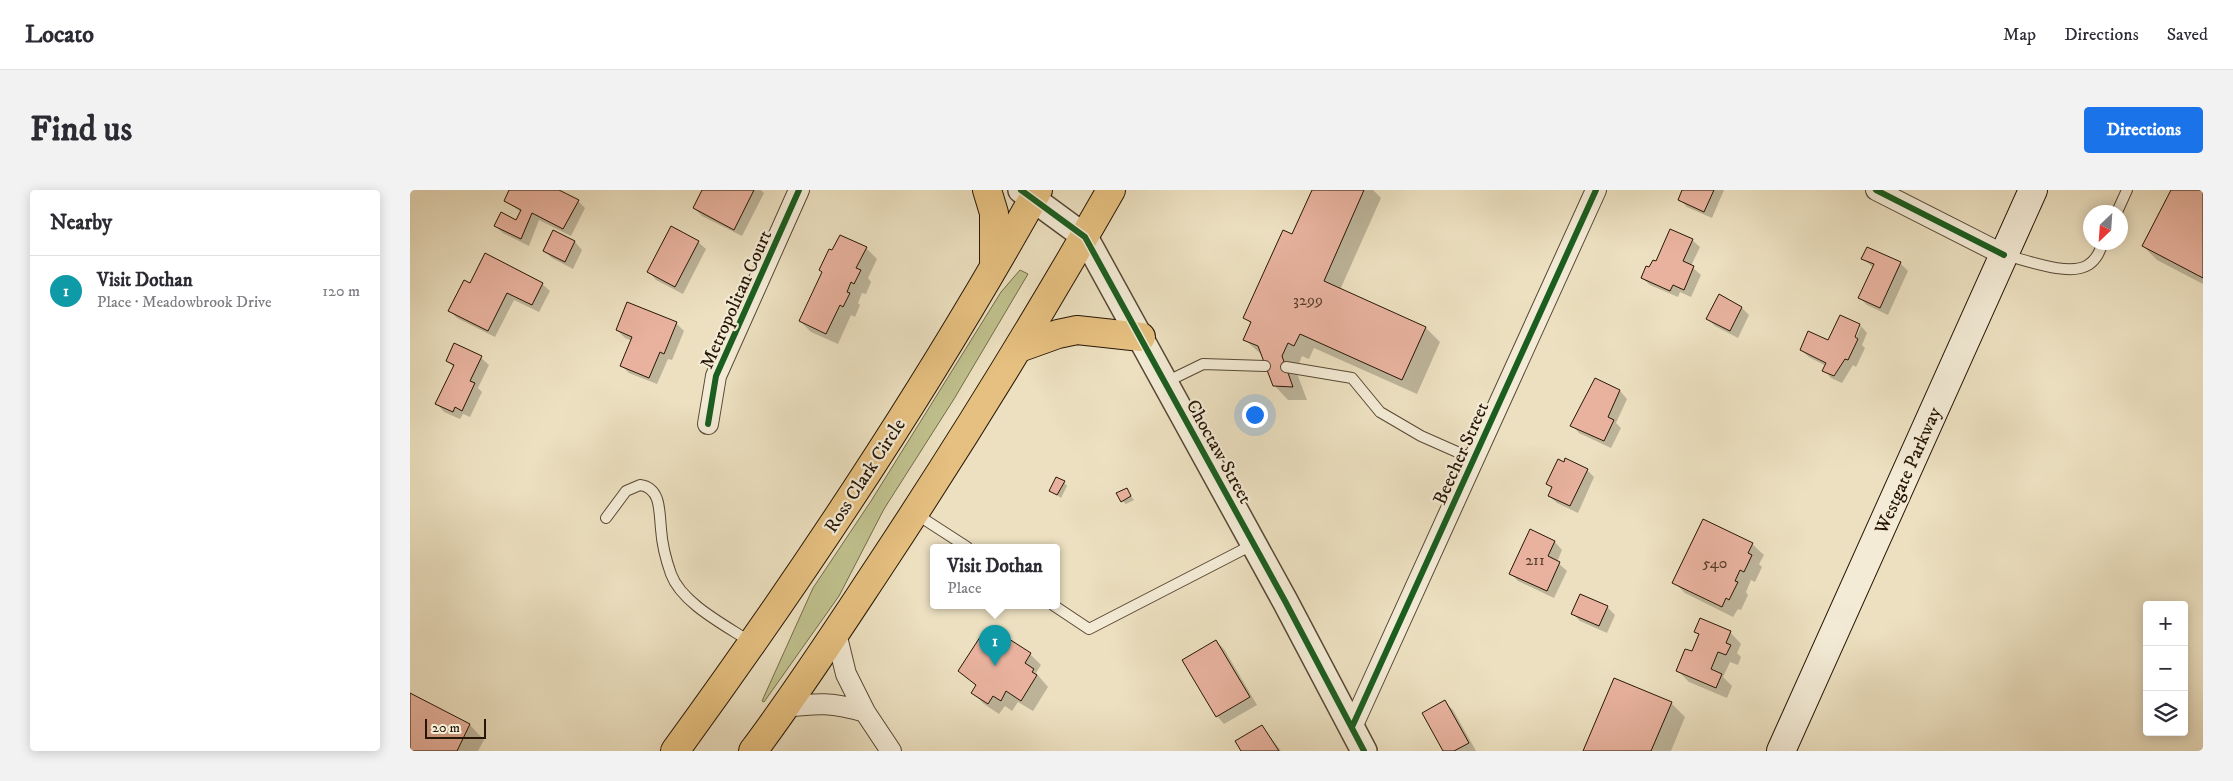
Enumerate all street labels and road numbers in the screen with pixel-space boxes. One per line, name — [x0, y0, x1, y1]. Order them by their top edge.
street label: Metropolitan Court — [696, 227, 777, 372]
street label: Choctaw Street — [1181, 396, 1257, 508]
street label: Beecher Street — [1429, 399, 1494, 508]
street label: Westgate Parkway — [1870, 403, 1947, 539]
street label: Ross Clark Circle — [820, 414, 911, 537]

